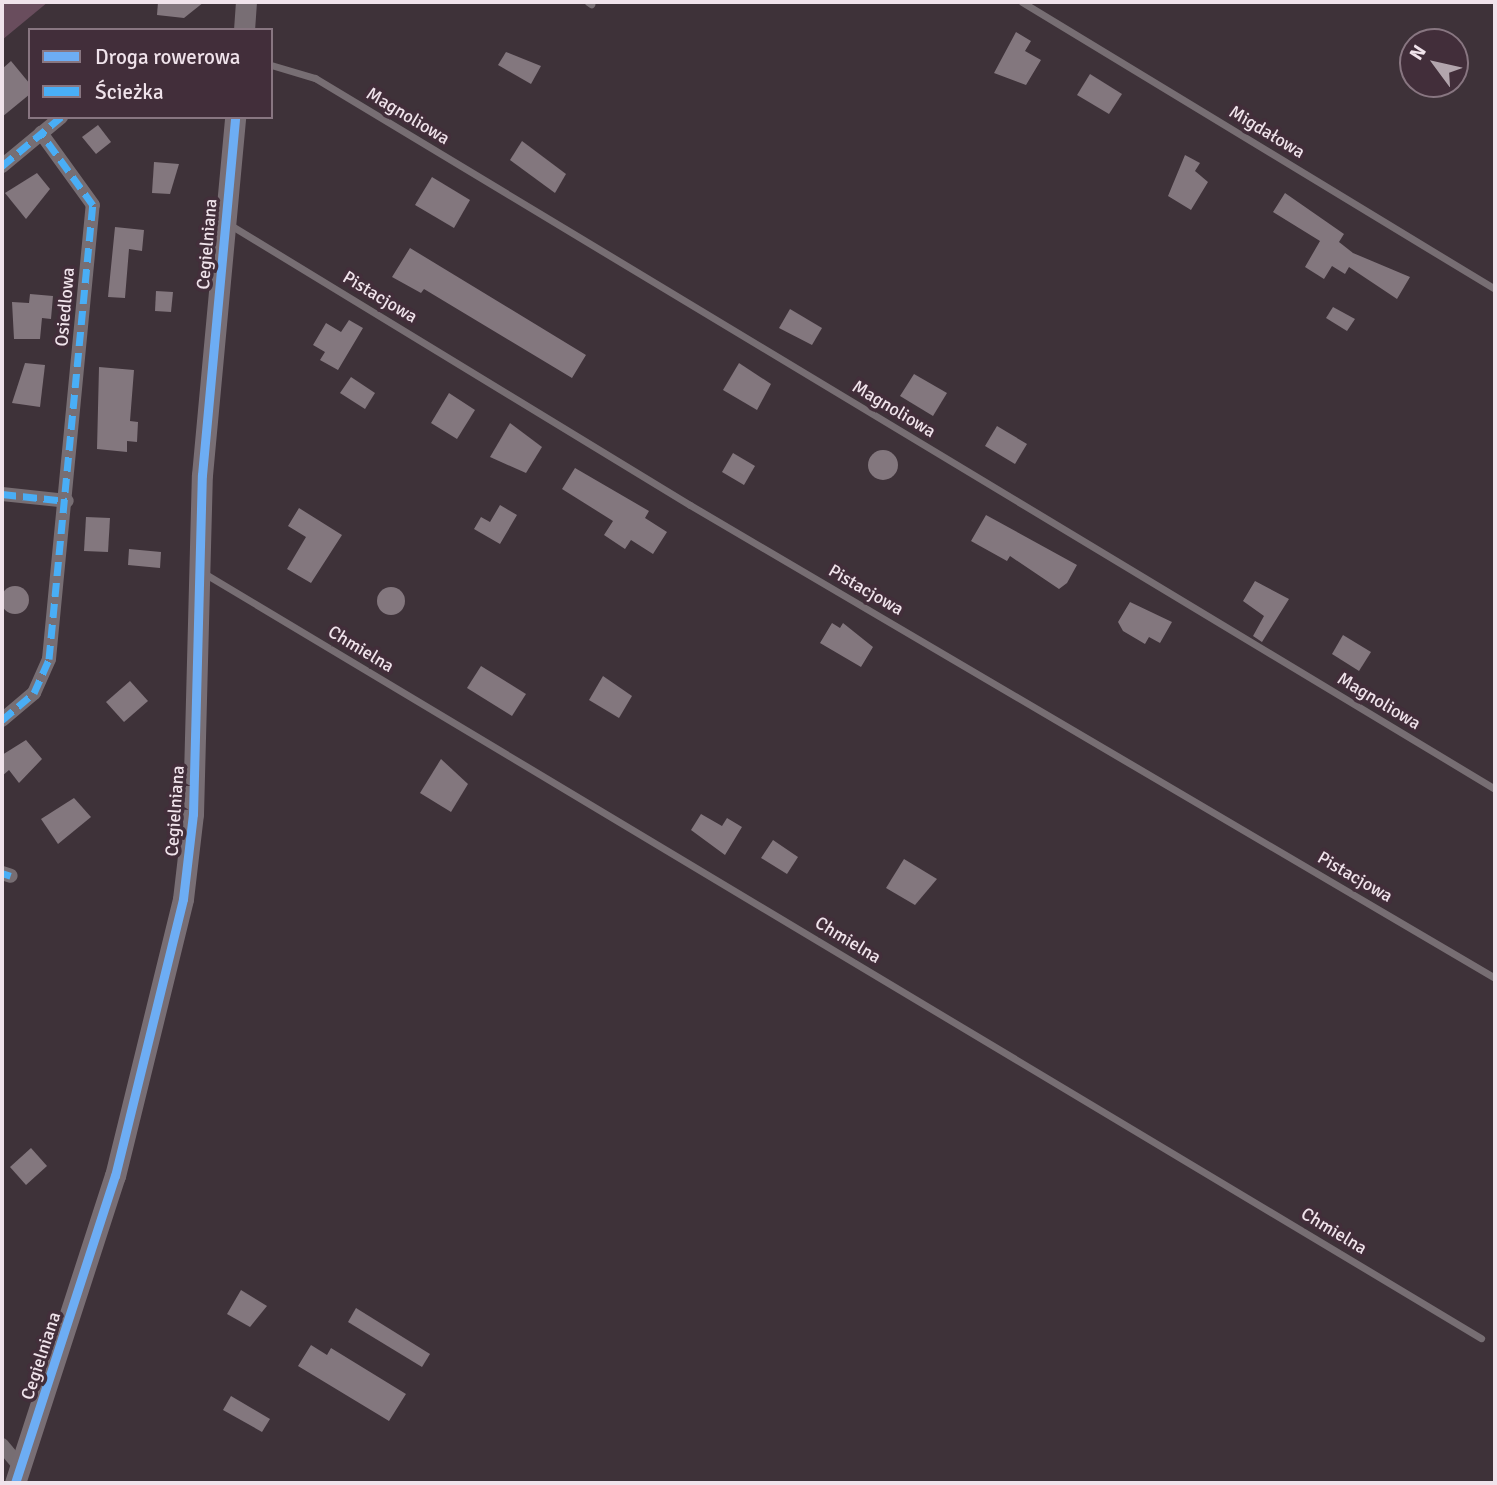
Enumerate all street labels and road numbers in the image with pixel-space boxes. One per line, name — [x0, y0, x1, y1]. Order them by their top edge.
street label: Magnoliowa — [362, 83, 454, 149]
street label: Migdałowa — [1225, 101, 1309, 163]
street label: Cegielniana — [192, 198, 222, 290]
street label: Pistacjowa — [339, 266, 421, 328]
street label: Osiedlowa — [51, 267, 79, 347]
street label: Magnoliowa — [848, 376, 940, 442]
street label: Pistacjowa — [825, 560, 907, 620]
street label: Chmielna — [324, 621, 398, 677]
street label: Magnoliowa — [1333, 668, 1425, 734]
street label: Cegielniana — [161, 765, 189, 857]
street label: Pistacjowa — [1314, 847, 1396, 907]
street label: Chmielna — [811, 912, 885, 968]
street label: Chmielna — [1297, 1203, 1371, 1259]
street label: Cegielniana — [17, 1309, 65, 1403]

